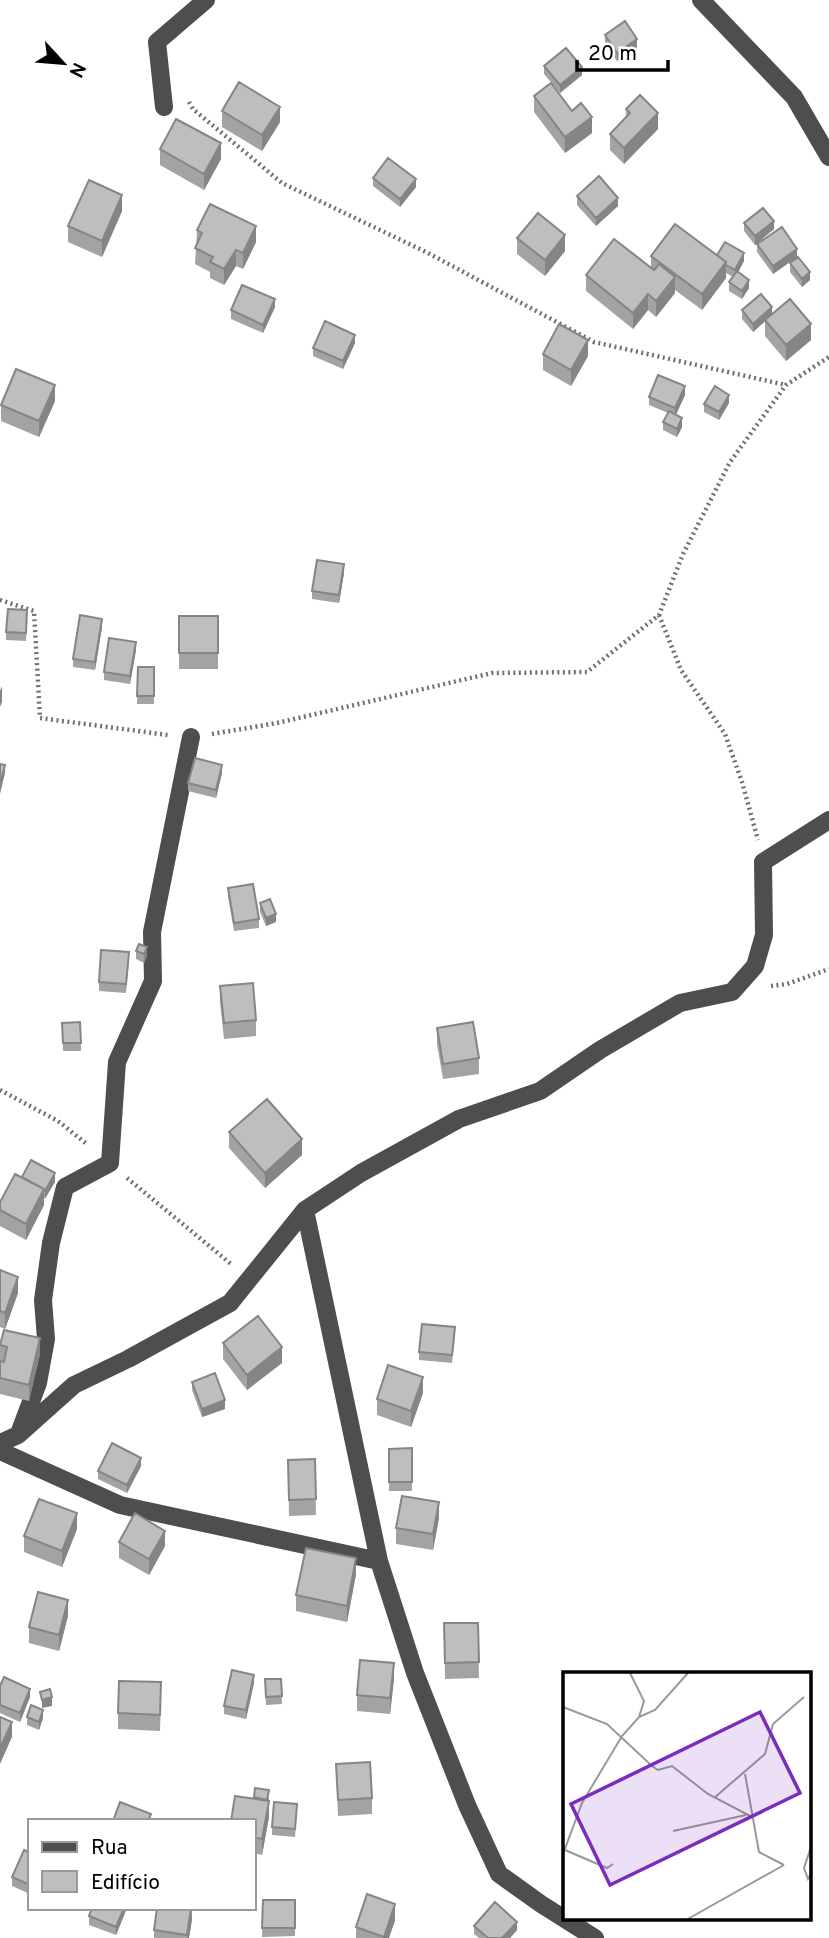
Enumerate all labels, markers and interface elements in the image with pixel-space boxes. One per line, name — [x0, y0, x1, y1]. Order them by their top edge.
north arrow — [28, 28, 98, 98]
scale bar — [577, 28, 668, 72]
text: 20 m — [588, 41, 637, 68]
text: N — [63, 58, 90, 81]
inset map — [563, 1672, 812, 1920]
legend — [28, 1819, 256, 1910]
text: Rua — [91, 1835, 128, 1862]
text: Edifício — [91, 1870, 160, 1897]

